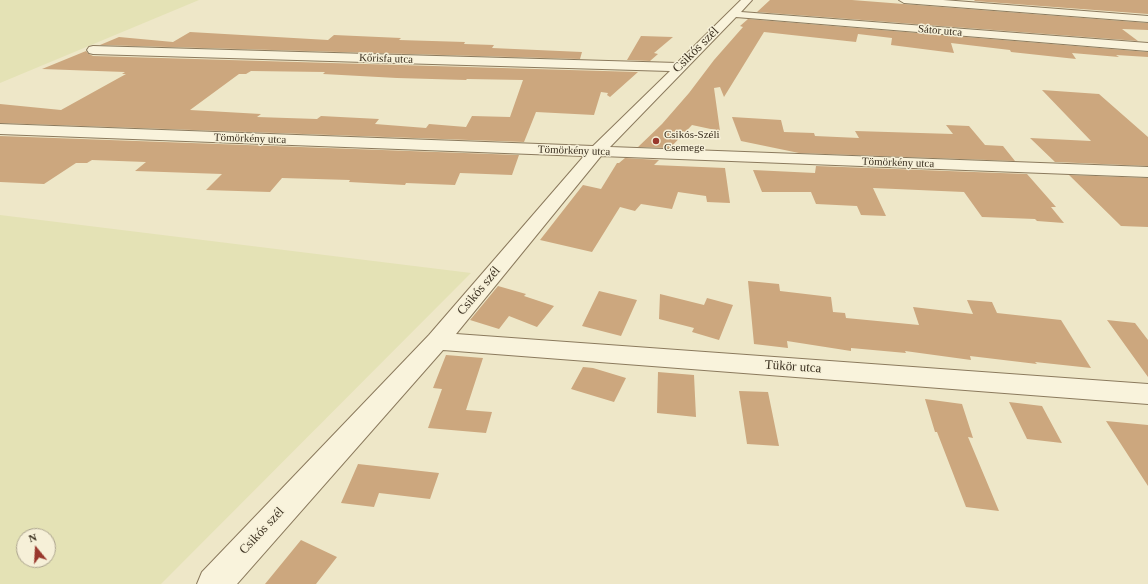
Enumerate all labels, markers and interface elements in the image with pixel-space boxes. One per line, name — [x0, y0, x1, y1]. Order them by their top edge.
street label: Sátor utca — [917, 22, 963, 40]
street label: Csikós szél — [670, 24, 722, 76]
street label: Kőrisfa utca — [359, 51, 413, 67]
place label: Csikós-Széli Csemege — [664, 128, 720, 154]
street label: Tömörkény utca — [214, 131, 286, 147]
marker: Csikós-Széli Csemege — [651, 136, 661, 146]
street label: Tömörkény utca — [538, 143, 610, 159]
street label: Tömörkény utca — [862, 155, 934, 171]
street label: Csikós szél — [454, 263, 504, 319]
street label: Tükör utca — [764, 357, 822, 377]
street label: Csikós szél — [236, 504, 288, 558]
north arrow — [16, 528, 56, 568]
text: N — [27, 531, 38, 544]

